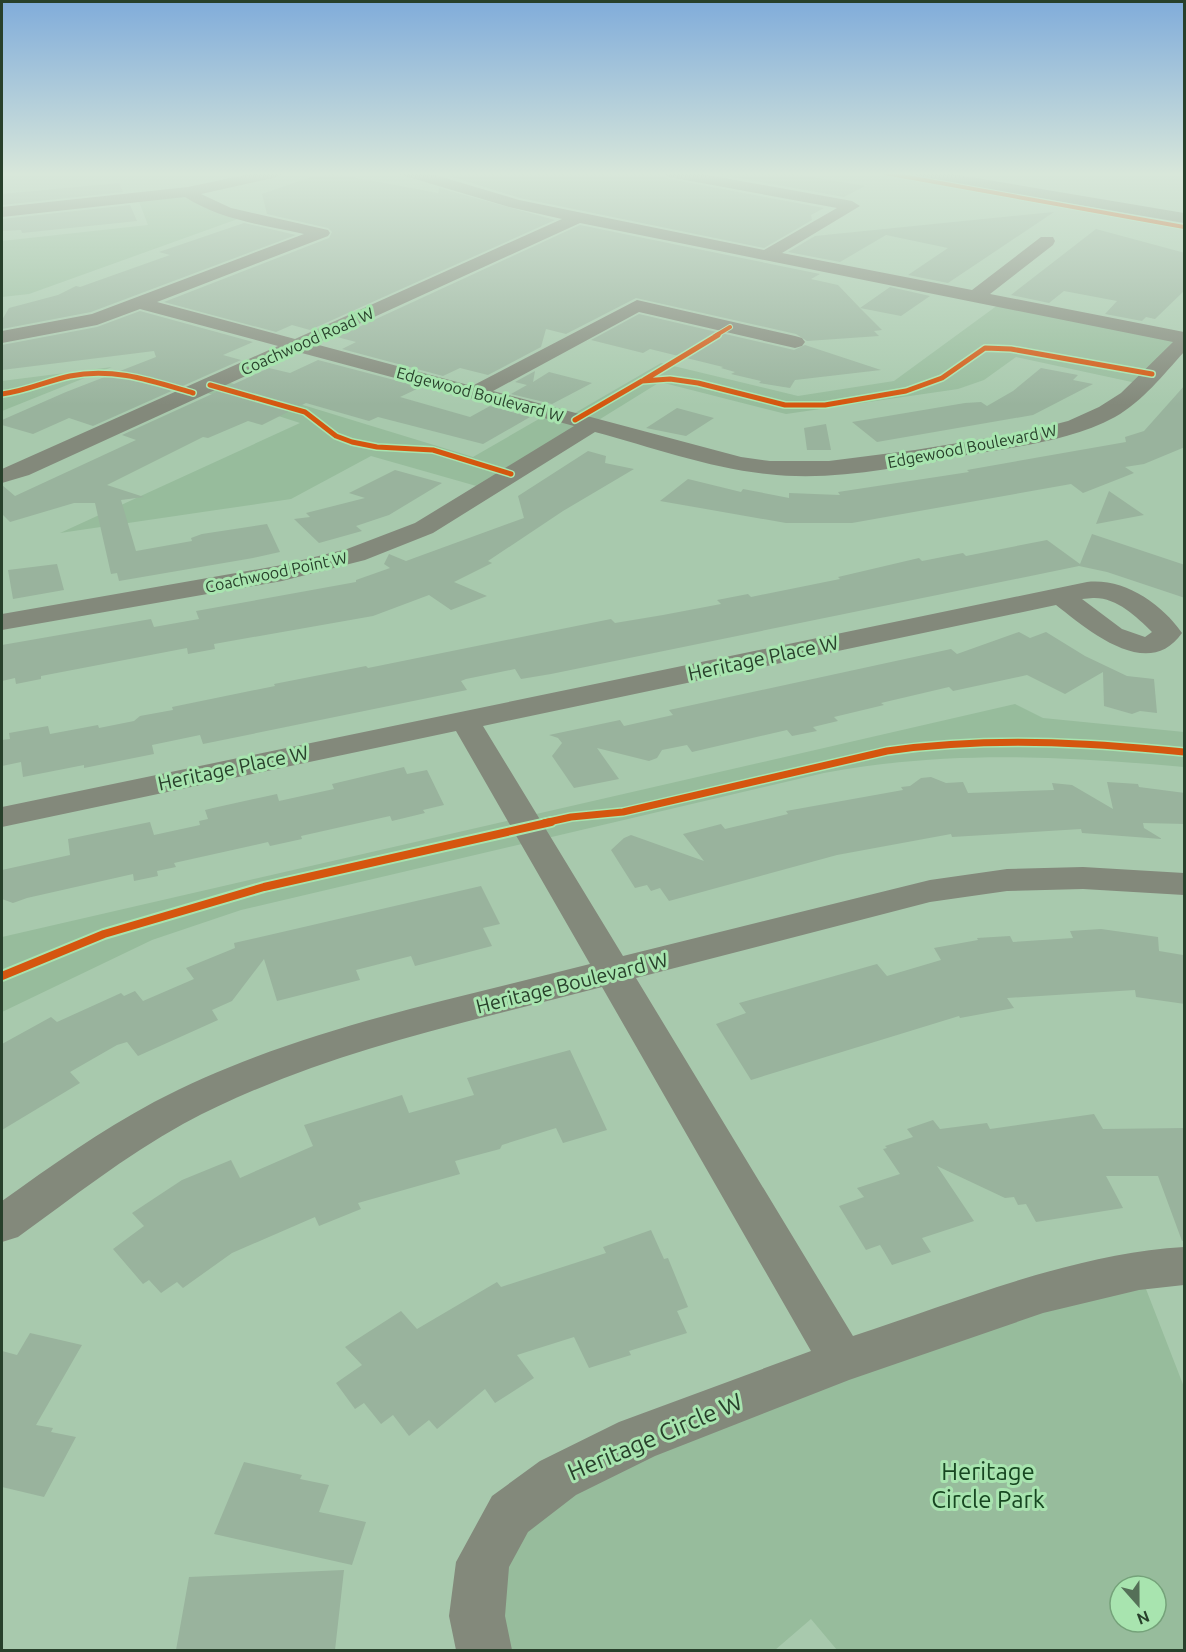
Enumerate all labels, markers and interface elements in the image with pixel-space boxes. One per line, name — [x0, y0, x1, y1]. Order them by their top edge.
street label: Coachwood Road W — [238, 304, 376, 378]
street label: Edgewood Boulevard W — [395, 363, 566, 425]
street label: Edgewood Boulevard W — [886, 421, 1058, 471]
street label: Coachwood Point W — [203, 548, 349, 596]
street label: Heritage Place W — [685, 630, 840, 685]
street label: Heritage Place W — [155, 740, 310, 795]
street label: Heritage Boulevard W — [473, 948, 670, 1018]
street label: Heritage Circle W — [563, 1388, 746, 1486]
park label: Heritage Circle Park — [931, 1458, 1045, 1513]
north arrow — [1108, 1574, 1168, 1634]
text: N — [1135, 1607, 1152, 1629]

